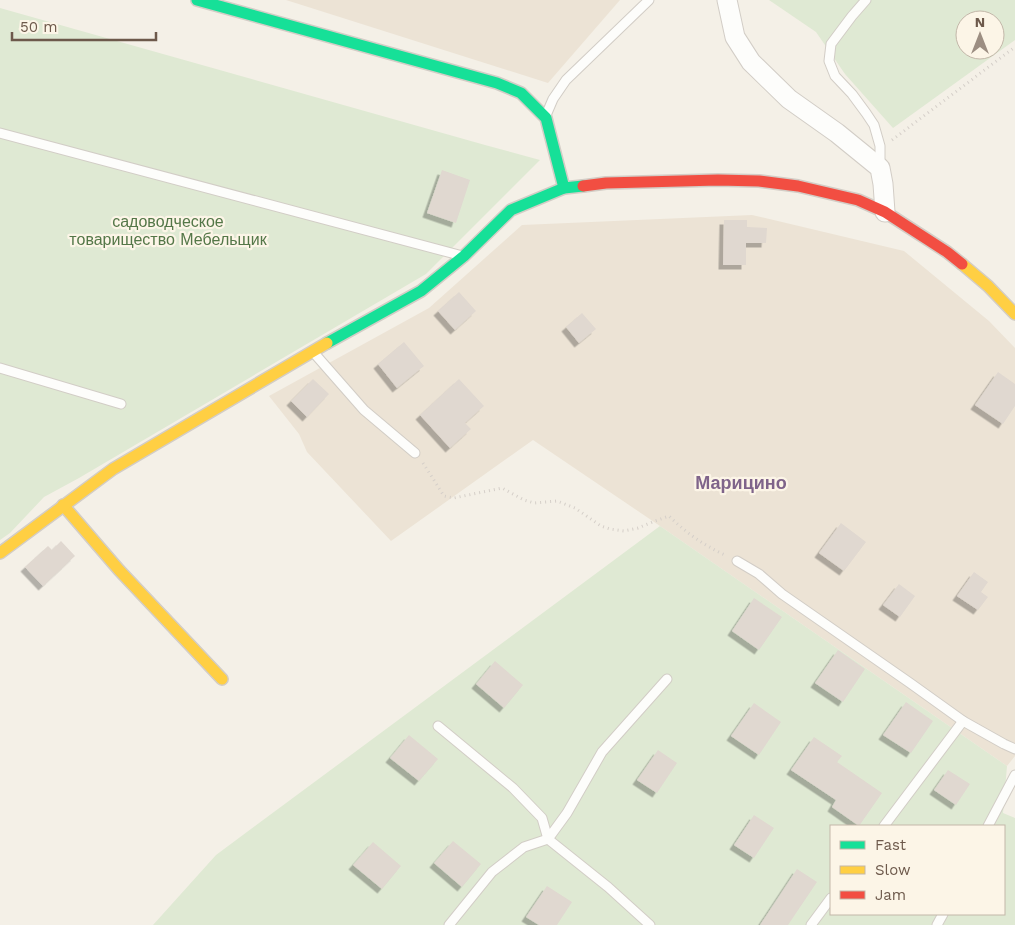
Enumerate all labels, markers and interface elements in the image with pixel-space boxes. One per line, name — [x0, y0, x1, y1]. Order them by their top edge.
scale bar — [12, 10, 156, 42]
north arrow — [955, 10, 1005, 60]
text: N — [975, 14, 985, 30]
text: 50 m — [20, 18, 57, 36]
park label: садоводческое товарищество Мебельщик — [69, 212, 268, 249]
district label: Марицино — [695, 472, 787, 493]
legend — [830, 825, 1005, 915]
text: Fast — [875, 836, 907, 854]
text: Slow — [875, 861, 911, 879]
text: Jam — [875, 886, 906, 904]

